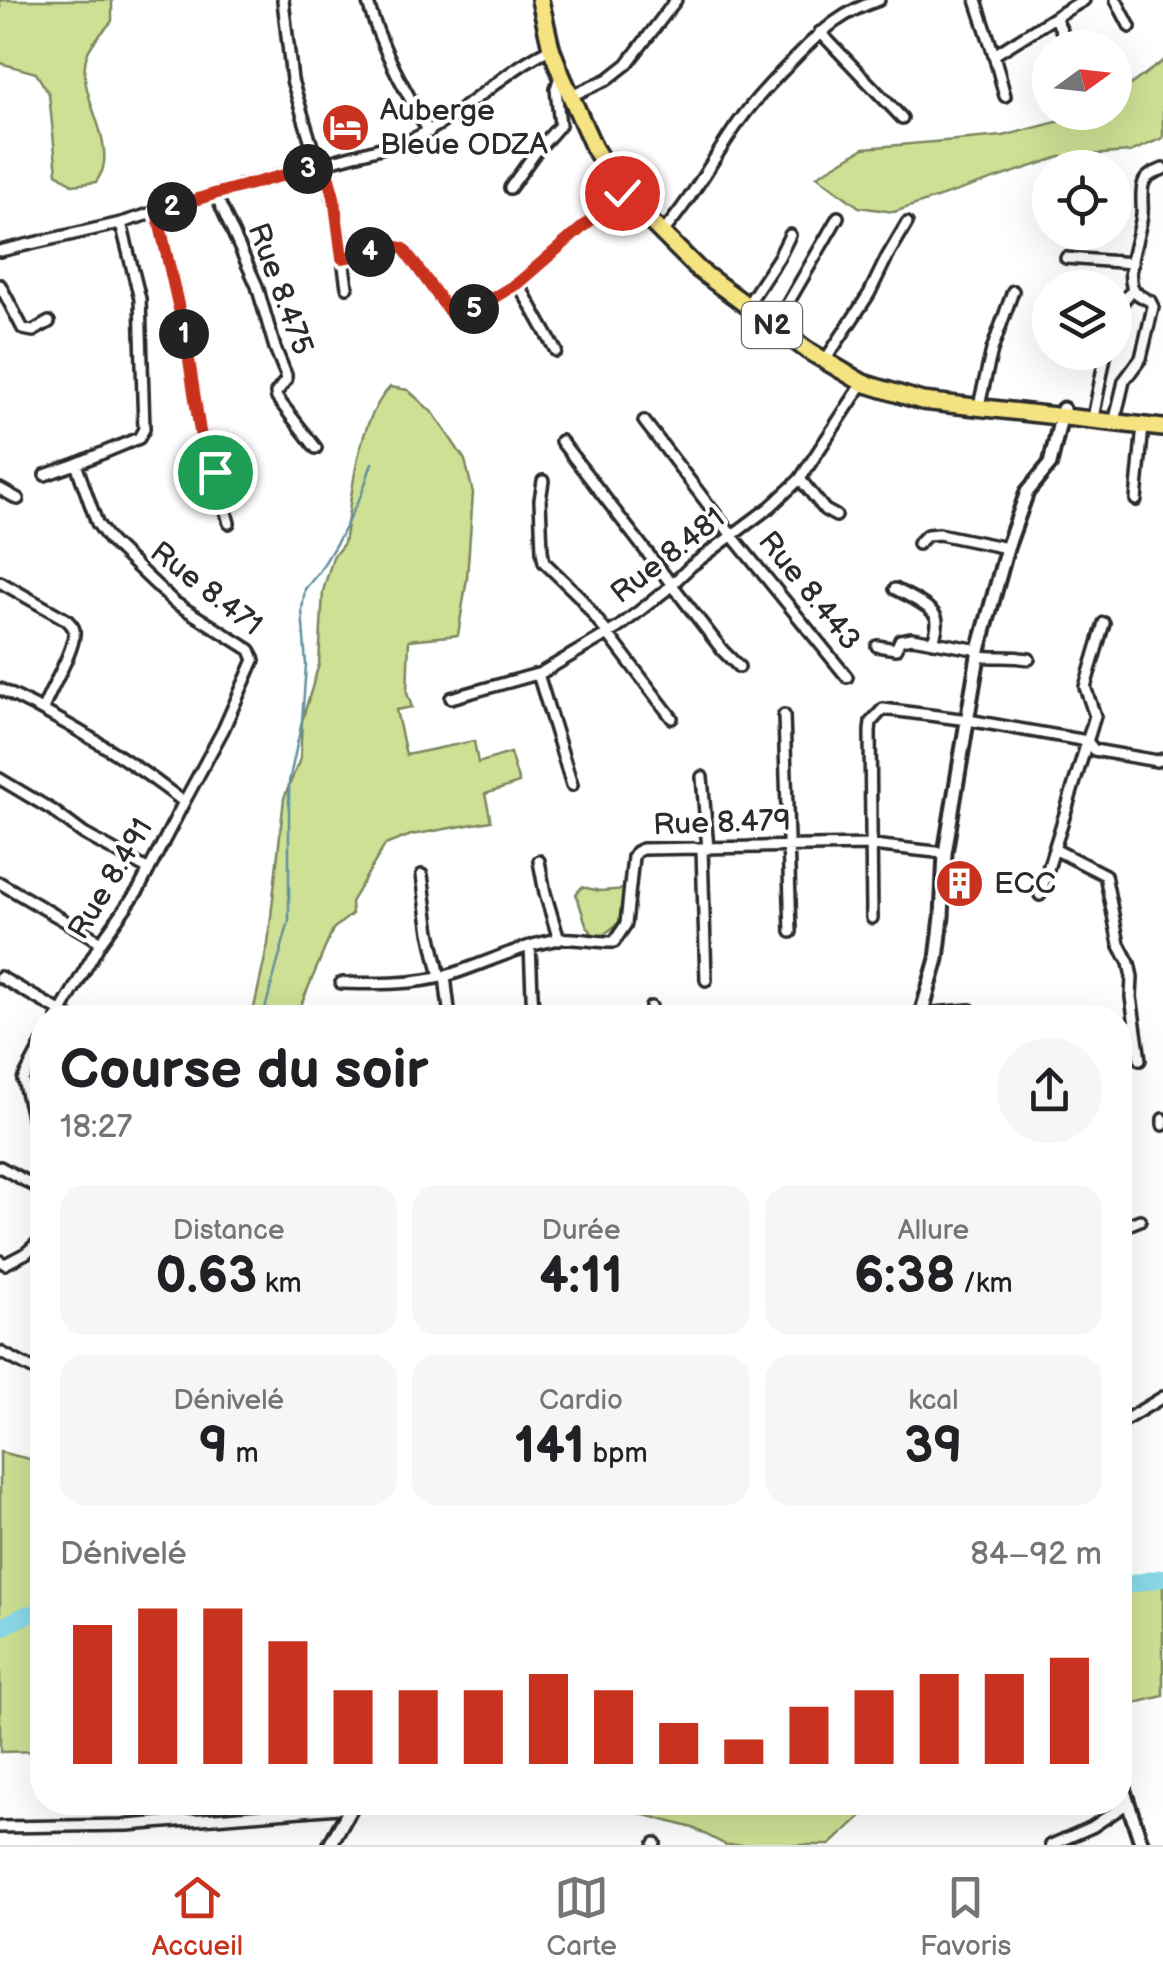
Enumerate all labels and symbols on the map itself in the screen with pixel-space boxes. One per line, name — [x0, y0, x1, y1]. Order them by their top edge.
north arrow — [1032, 30, 1132, 130]
place label: Auberge Bleue ODZA — [380, 93, 549, 163]
hotel icon: Auberge Bleue ODZA — [319, 102, 371, 154]
pin: 3 — [283, 144, 333, 194]
pin — [580, 151, 665, 236]
pin: 2 — [147, 182, 197, 232]
street label: Rue 8.475 — [240, 218, 320, 360]
pin: 4 — [345, 227, 395, 277]
pin: 5 — [449, 284, 499, 334]
road number: N2 — [742, 302, 802, 348]
pin: 1 — [159, 309, 209, 359]
pin — [173, 430, 258, 515]
street label: Rue 8.481 — [604, 500, 732, 612]
street label: Rue 8.443 — [750, 524, 868, 658]
street label: Rue 8.471 — [143, 534, 269, 644]
street label: Rue 8.479 — [653, 803, 791, 843]
street label: Rue 8.491 — [61, 812, 161, 946]
building icon: ECC — [933, 858, 985, 910]
place label: ECC — [994, 866, 1056, 902]

